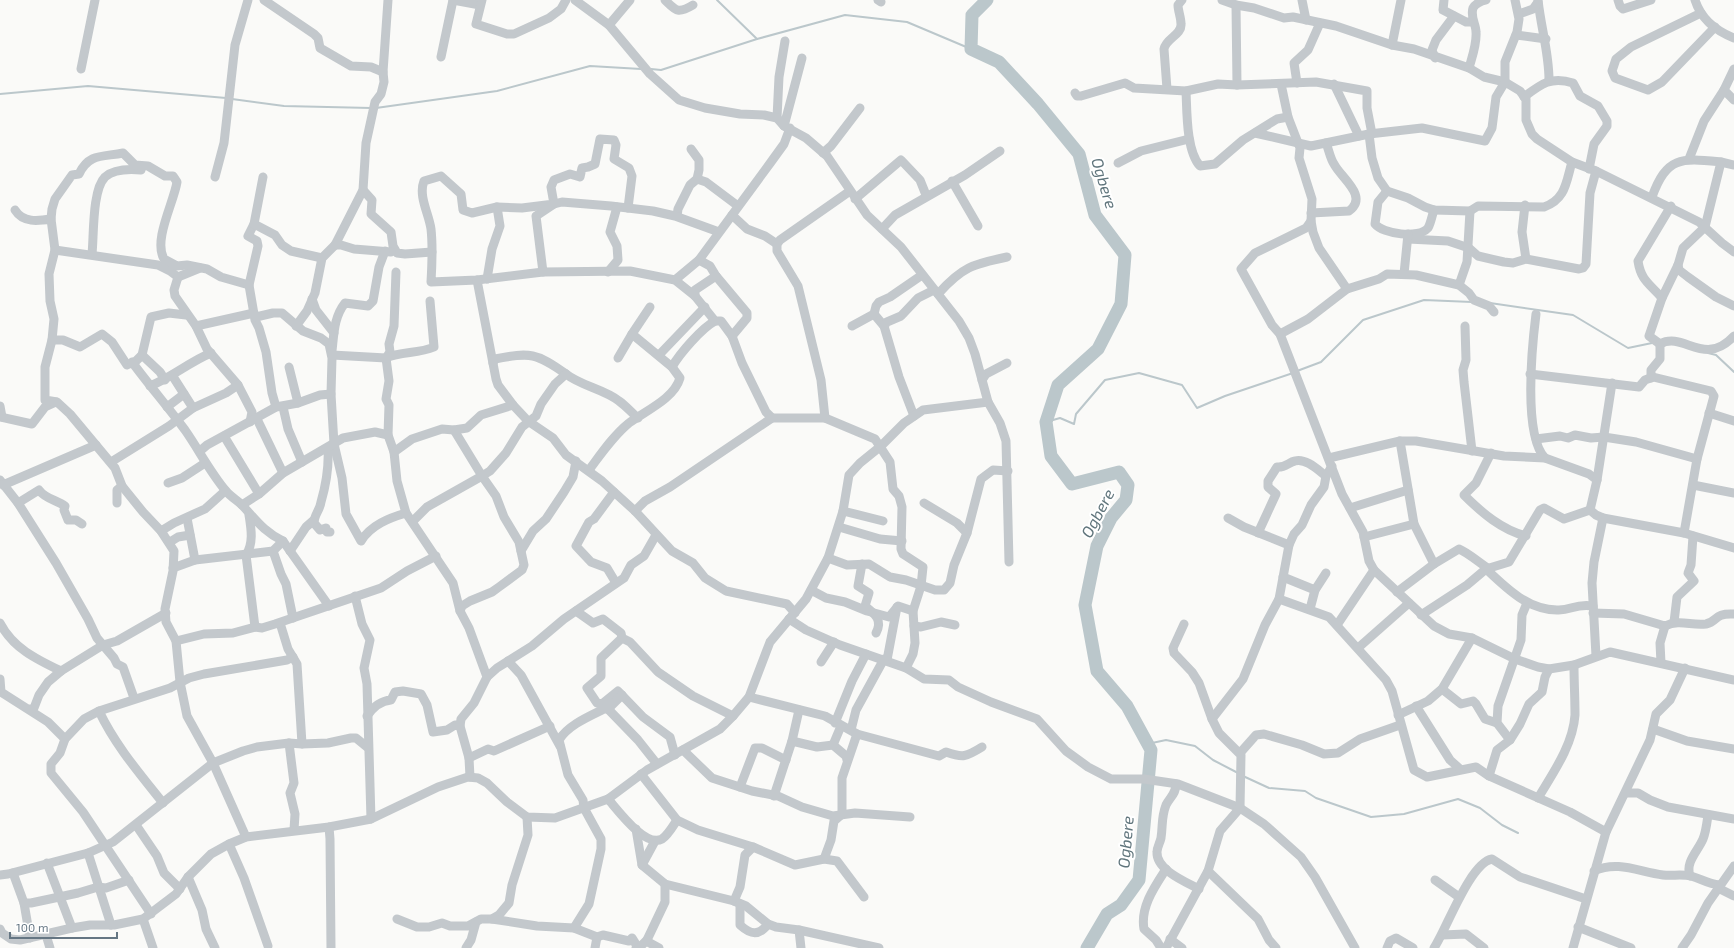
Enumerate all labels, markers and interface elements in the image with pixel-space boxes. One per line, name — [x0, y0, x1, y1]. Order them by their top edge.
water label: Ogbere — [1088, 155, 1122, 211]
water label: Ogbere — [1076, 485, 1118, 541]
water label: Ogbere — [1113, 815, 1137, 869]
scale bar — [10, 914, 117, 940]
text: 100 m — [16, 920, 48, 934]

